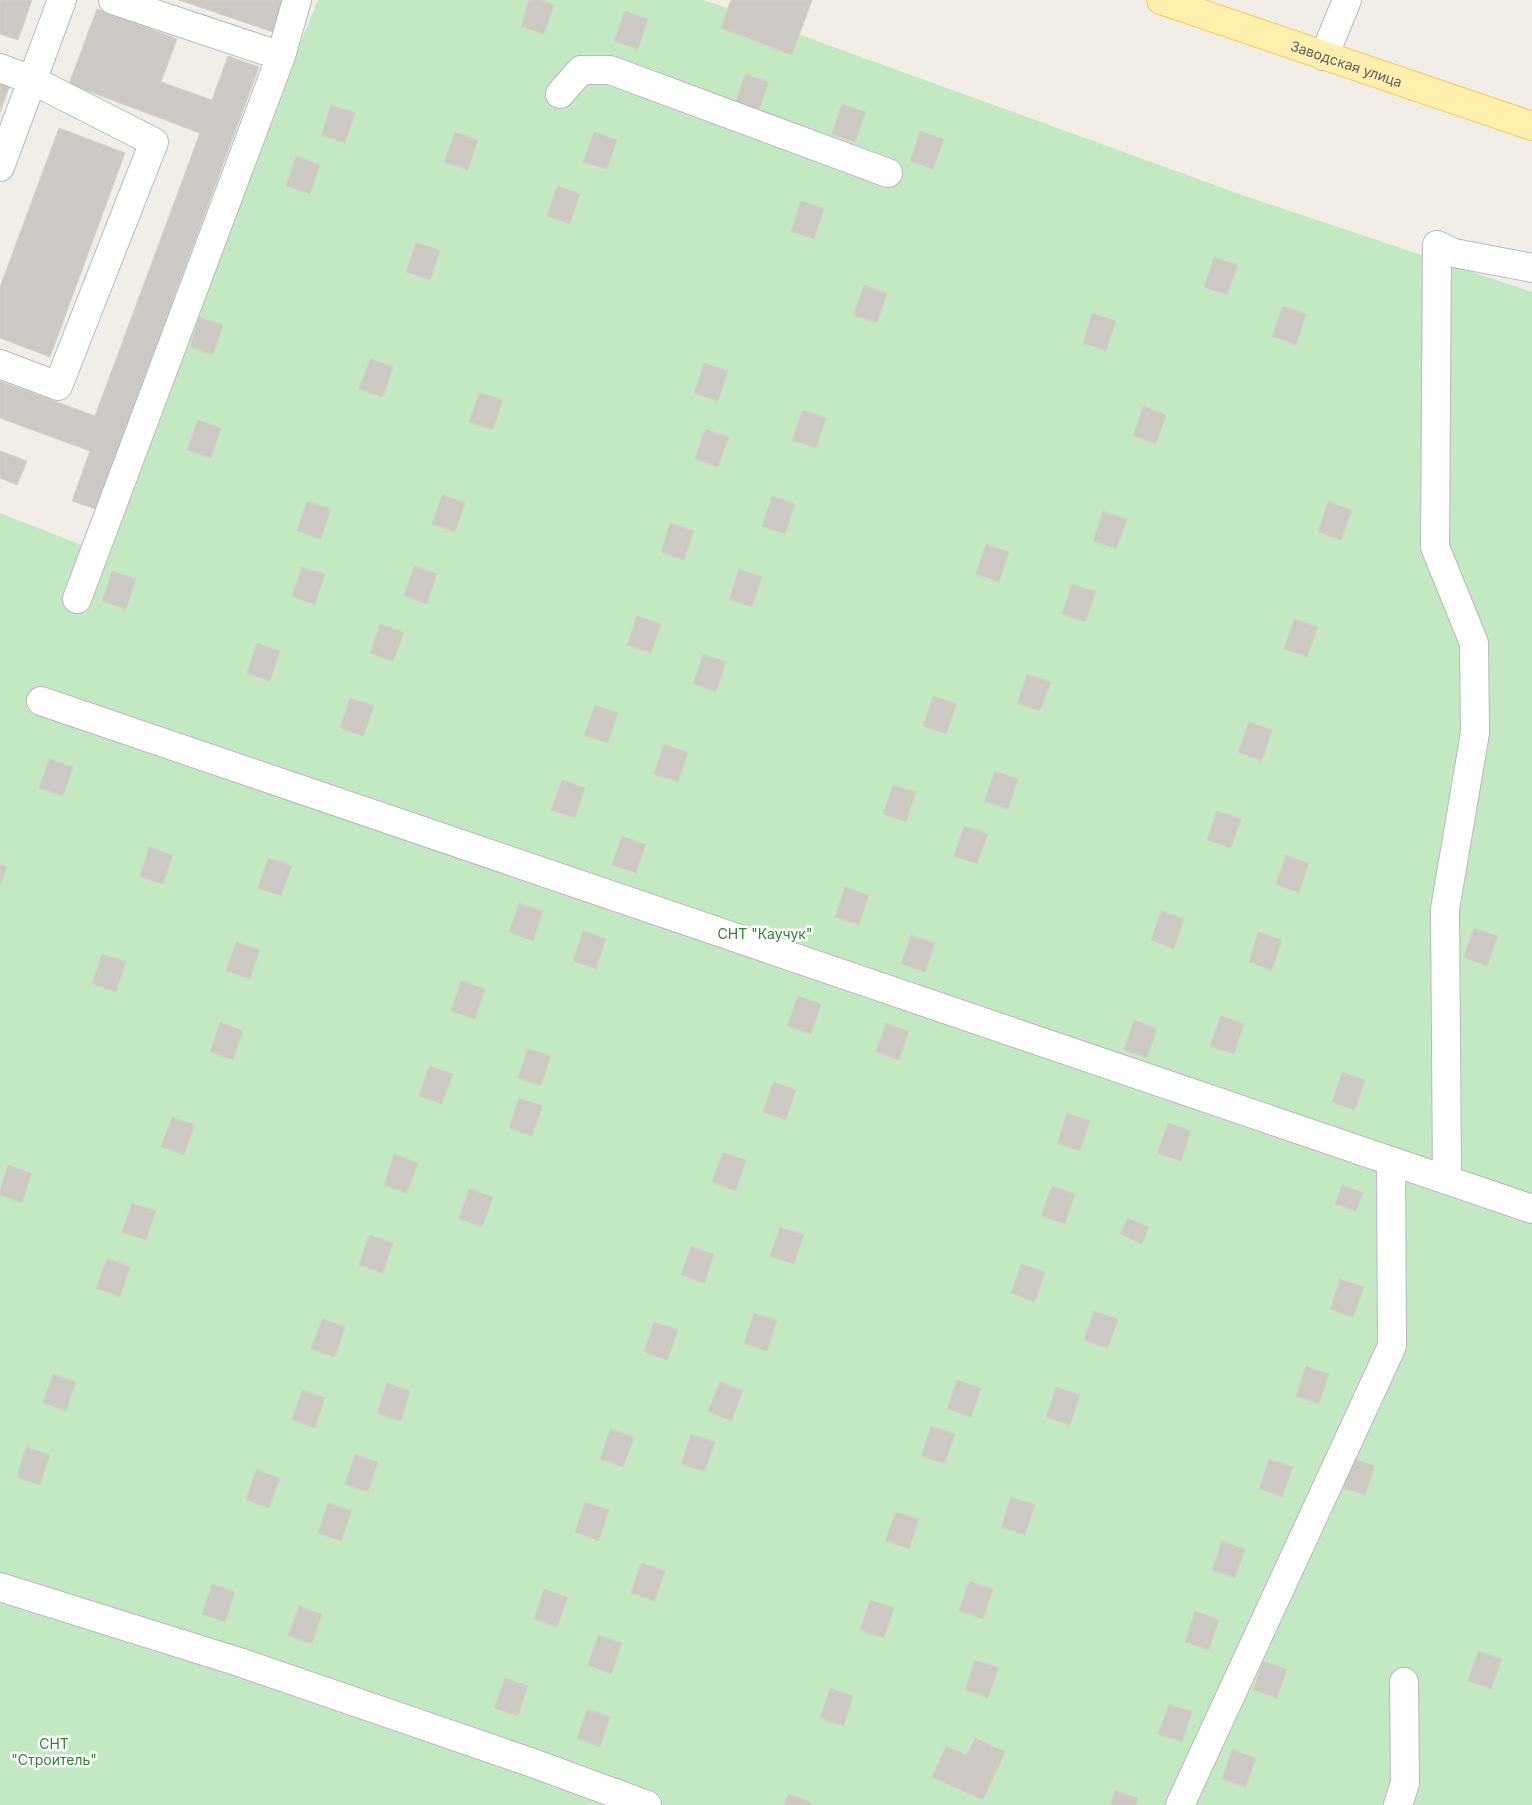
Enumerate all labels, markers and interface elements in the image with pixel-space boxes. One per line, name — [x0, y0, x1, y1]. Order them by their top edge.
street label: Заводская улица — [1289, 36, 1405, 90]
park label: СНТ "Каучук" — [718, 925, 812, 942]
park label: СНТ "Строитель" — [11, 1735, 97, 1768]

